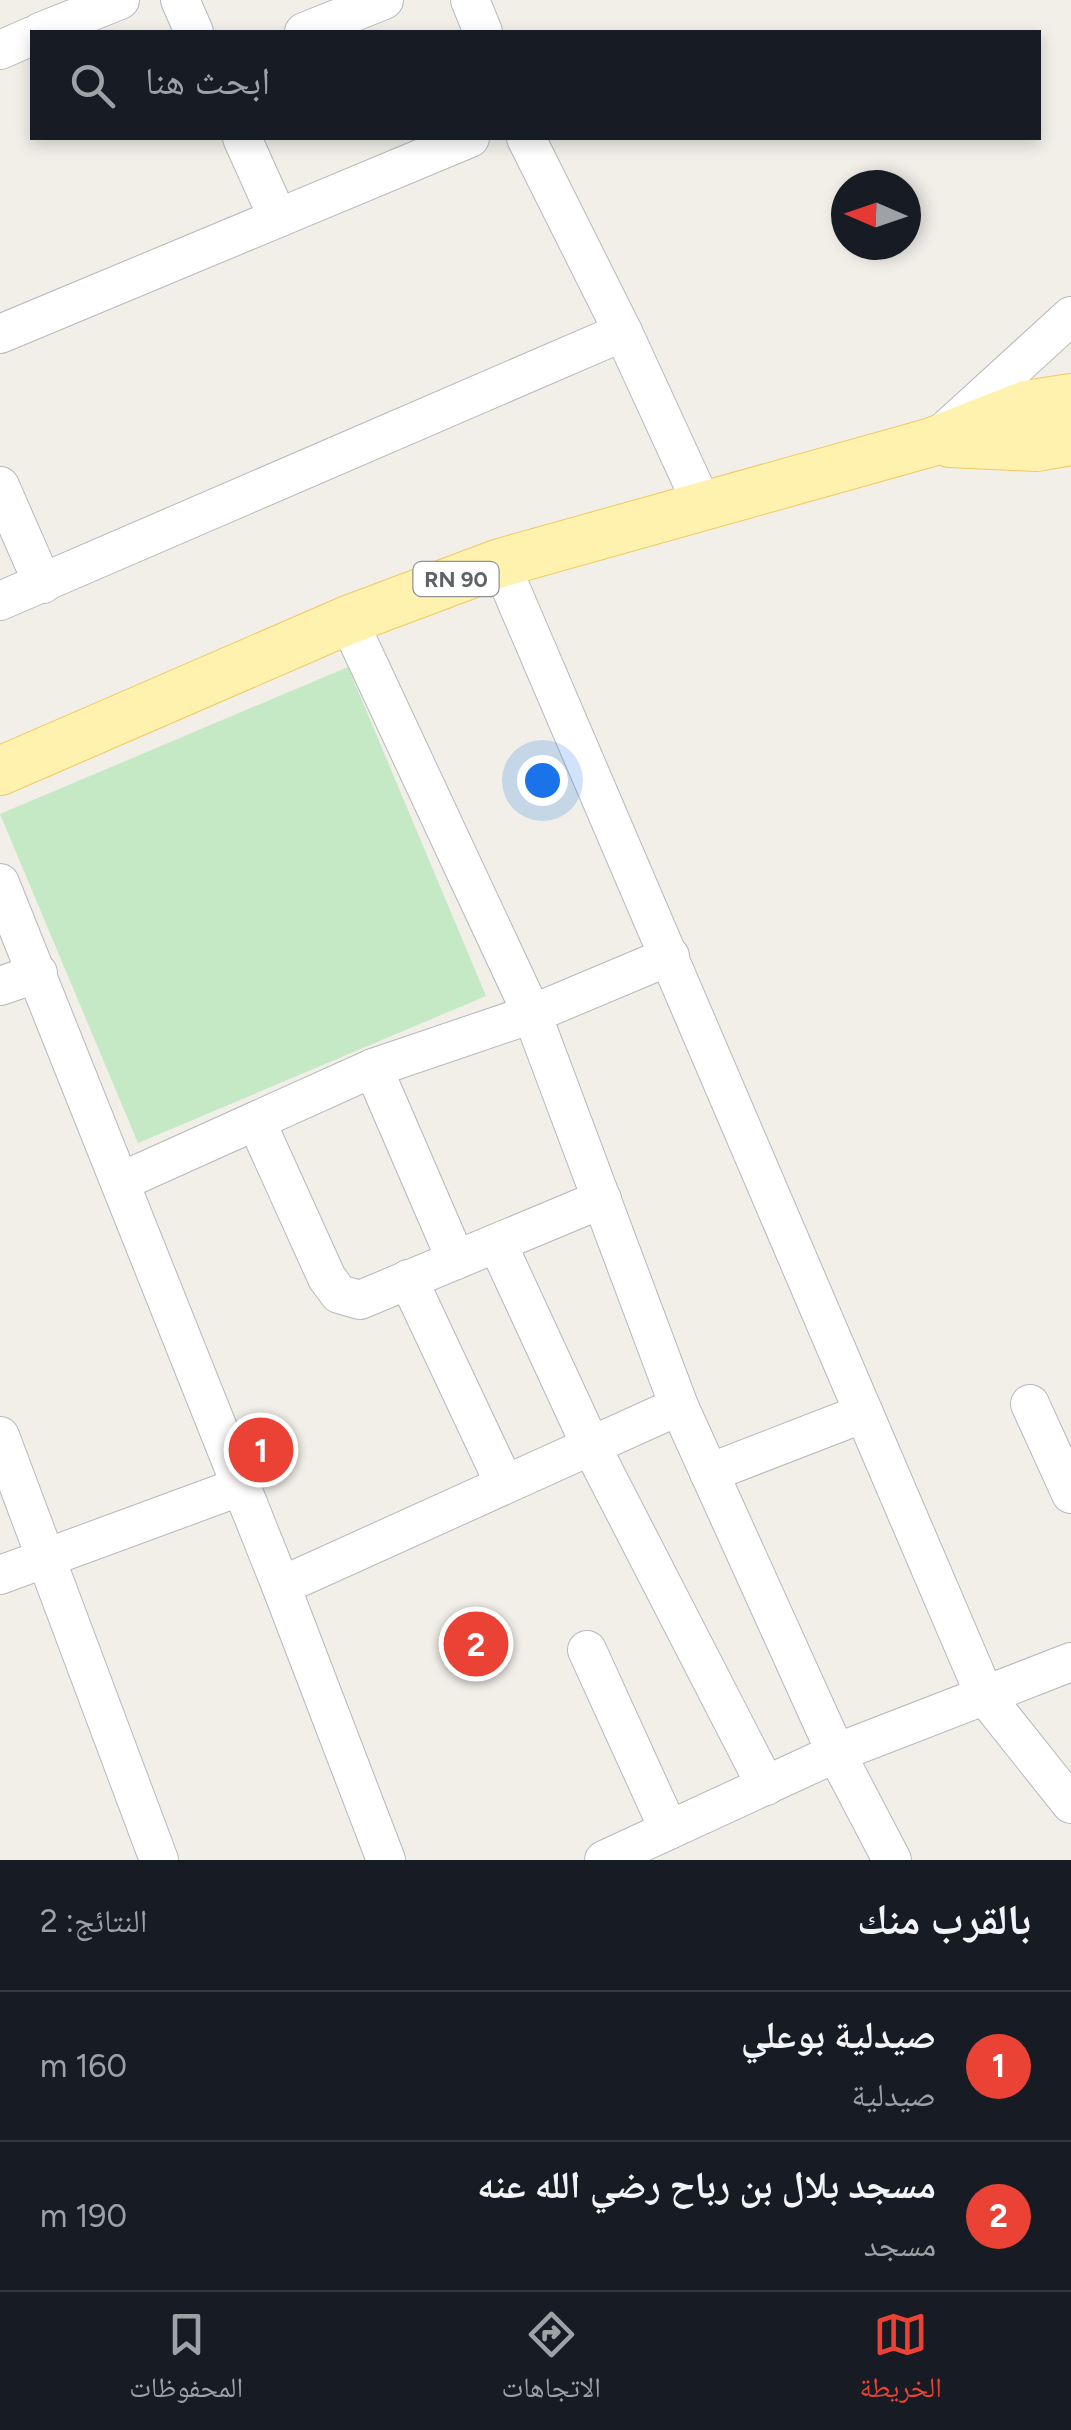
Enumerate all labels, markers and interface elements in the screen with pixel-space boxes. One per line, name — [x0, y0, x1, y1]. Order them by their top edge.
search box — [30, 30, 1041, 140]
icon: search — [65, 58, 120, 113]
text: ابحث هنا — [145, 58, 270, 104]
north arrow — [831, 170, 921, 260]
road number: RN 90 — [414, 562, 498, 596]
your location — [517, 755, 568, 806]
pin: 1 — [228, 1412, 294, 1488]
pin: 2 — [444, 1606, 508, 1682]
text: بالقرب منك — [857, 1894, 1031, 1945]
text: النتائج: 2 — [40, 1902, 147, 1940]
text: صيدلية بوعلي — [741, 2012, 936, 2058]
text: 160 m — [40, 2047, 127, 2085]
text: 1 — [992, 2047, 1005, 2085]
text: صيدلية — [851, 2076, 936, 2114]
text: مسجد بلال بن رباح رضي الله عنه — [477, 2162, 936, 2208]
text: 190 m — [40, 2197, 127, 2235]
text: 2 — [989, 2197, 1008, 2235]
text: مسجد — [864, 2226, 936, 2264]
tab: المحفوظات — [129, 2307, 243, 2415]
tab: الاتجاهات — [502, 2307, 601, 2415]
tab: الخريطة — [859, 2307, 942, 2415]

